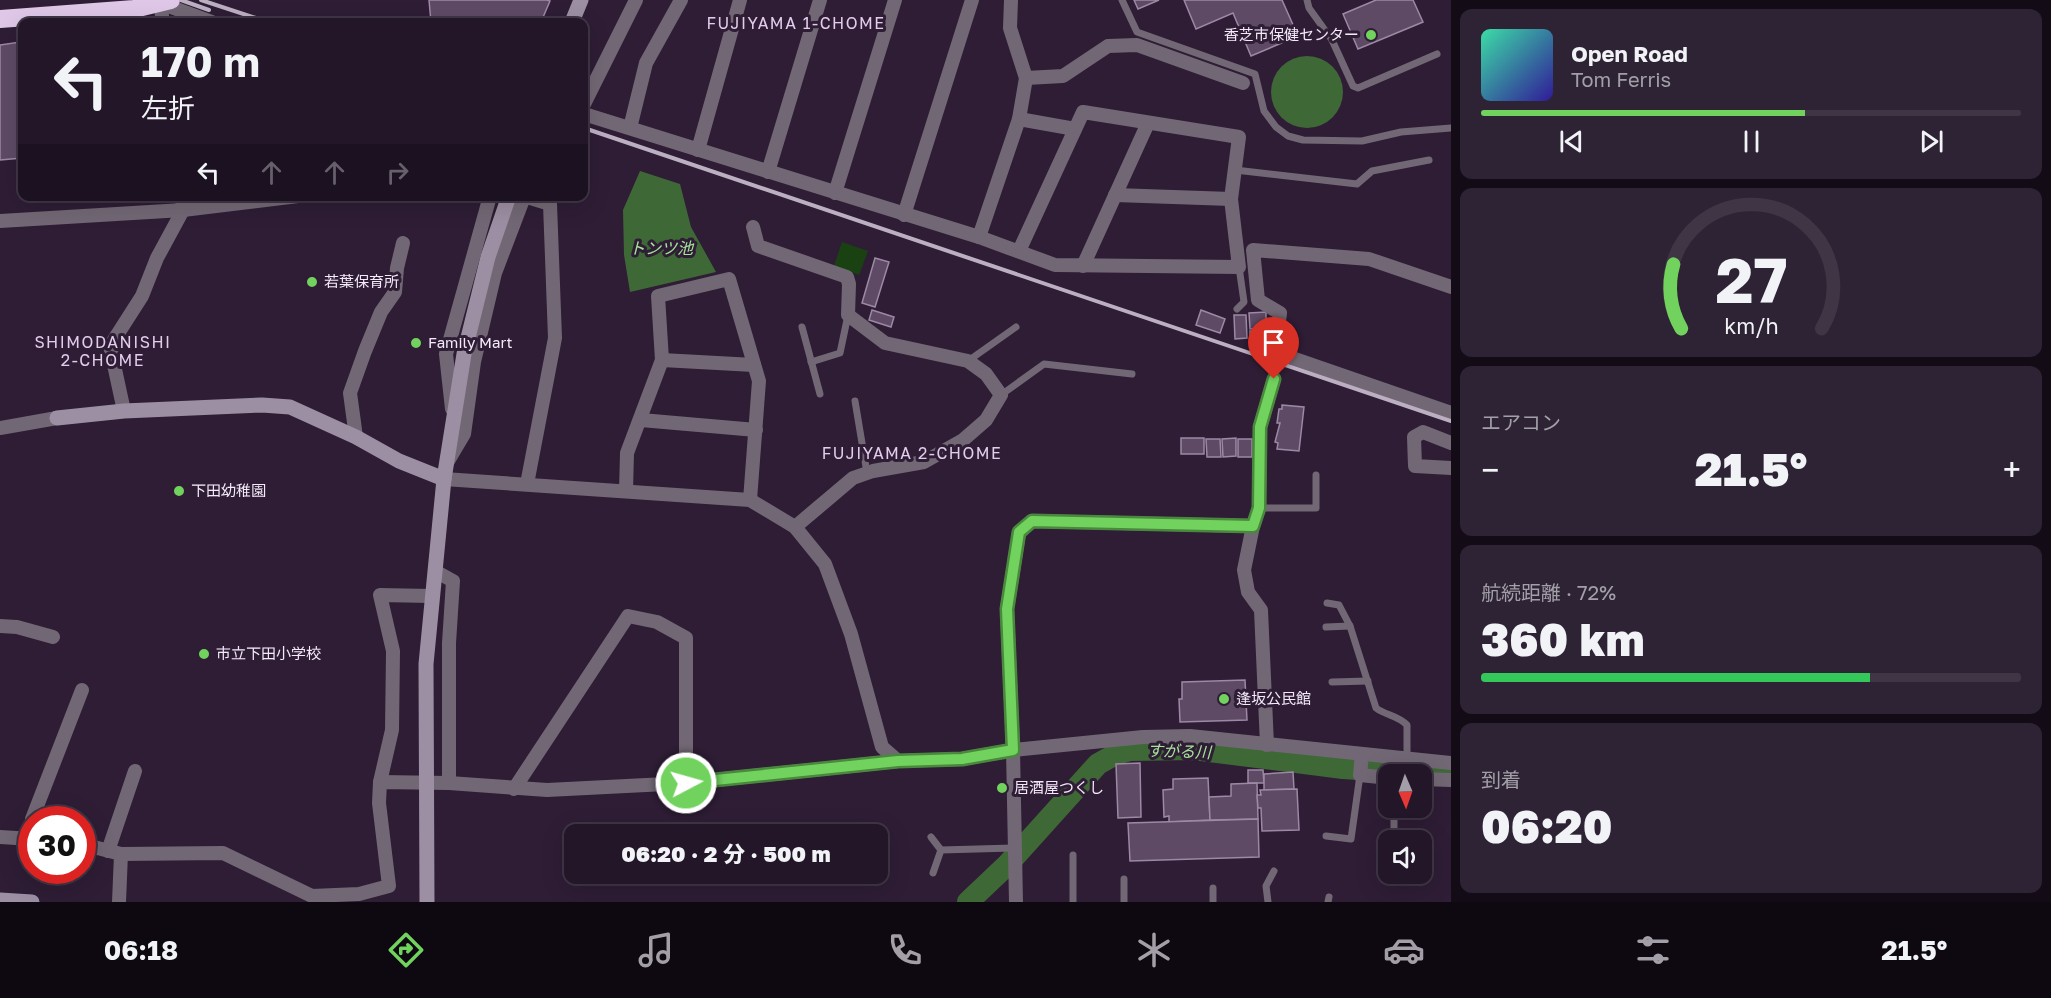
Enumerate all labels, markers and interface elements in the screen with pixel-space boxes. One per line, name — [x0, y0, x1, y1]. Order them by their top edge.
district label: FUJIYAMA 1-CHOME — [706, 13, 886, 33]
place label: 香芝市保健センター — [1224, 25, 1359, 43]
marker: 香芝市保健センター — [1364, 28, 1378, 42]
text: 170 m — [141, 36, 260, 86]
text: Open Road — [1571, 40, 1688, 67]
icon: left — [42, 42, 120, 120]
text: Tom Ferris — [1571, 67, 1671, 91]
text: 左折 — [141, 92, 195, 124]
icon: previous — [1555, 125, 1588, 158]
icon: pause — [1735, 125, 1768, 158]
icon: next — [1915, 125, 1948, 158]
icon: left — [192, 156, 225, 189]
icon: ahead — [255, 156, 288, 189]
icon: ahead — [318, 156, 351, 189]
icon: right — [381, 156, 414, 189]
water label: トンツ池 — [629, 238, 695, 258]
text: 27 — [1715, 243, 1787, 318]
place label: 若葉保育所 — [324, 272, 399, 290]
marker: 若葉保育所 — [305, 275, 319, 289]
text: km/h — [1724, 314, 1778, 340]
pin — [1248, 317, 1299, 379]
icon: arrive — [1257, 326, 1290, 359]
district label: SHIMODANISHI 2-CHOME — [34, 332, 172, 370]
place label: Family Mart — [428, 333, 513, 351]
marker: Family Mart — [409, 336, 423, 350]
text: エアコン — [1481, 410, 1561, 434]
text: 21.5° — [1695, 442, 1807, 496]
district label: FUJIYAMA 2-CHOME — [822, 443, 1002, 463]
text: − — [1481, 450, 1499, 489]
text: + — [2003, 450, 2021, 489]
place label: 下田幼稚園 — [191, 481, 266, 499]
marker: 下田幼稚園 — [172, 484, 186, 498]
text: 航続距離 · 72% — [1481, 580, 1616, 604]
text: 360 km — [1481, 612, 1645, 666]
place label: 市立下田小学校 — [216, 644, 321, 662]
marker: 市立下田小学校 — [197, 647, 211, 661]
place label: 逢坂公民館 — [1236, 689, 1311, 707]
marker: 逢坂公民館 — [1217, 692, 1231, 706]
water label: すがる川 — [1147, 740, 1213, 762]
position arrow — [654, 751, 718, 815]
north arrow — [1378, 764, 1432, 818]
map controls — [1378, 764, 1432, 884]
text: 到着 — [1481, 767, 1521, 791]
place label: 居酒屋つくし — [1014, 778, 1104, 796]
marker: 居酒屋つくし — [995, 781, 1009, 795]
text: 06:20 — [1481, 799, 1612, 853]
speed limit sign: 30 — [18, 806, 96, 884]
button: sound — [1378, 830, 1432, 884]
text: 06:20 · 2 分 · 500 m — [621, 840, 831, 867]
icon: directions — [385, 929, 427, 971]
icon: music — [635, 929, 677, 971]
icon: phone — [884, 929, 926, 971]
icon: climate — [1133, 929, 1175, 971]
icon: car — [1383, 929, 1425, 971]
icon: filters — [1632, 929, 1674, 971]
text: 06:18 — [104, 934, 178, 966]
text: 21.5° — [1881, 934, 1947, 966]

